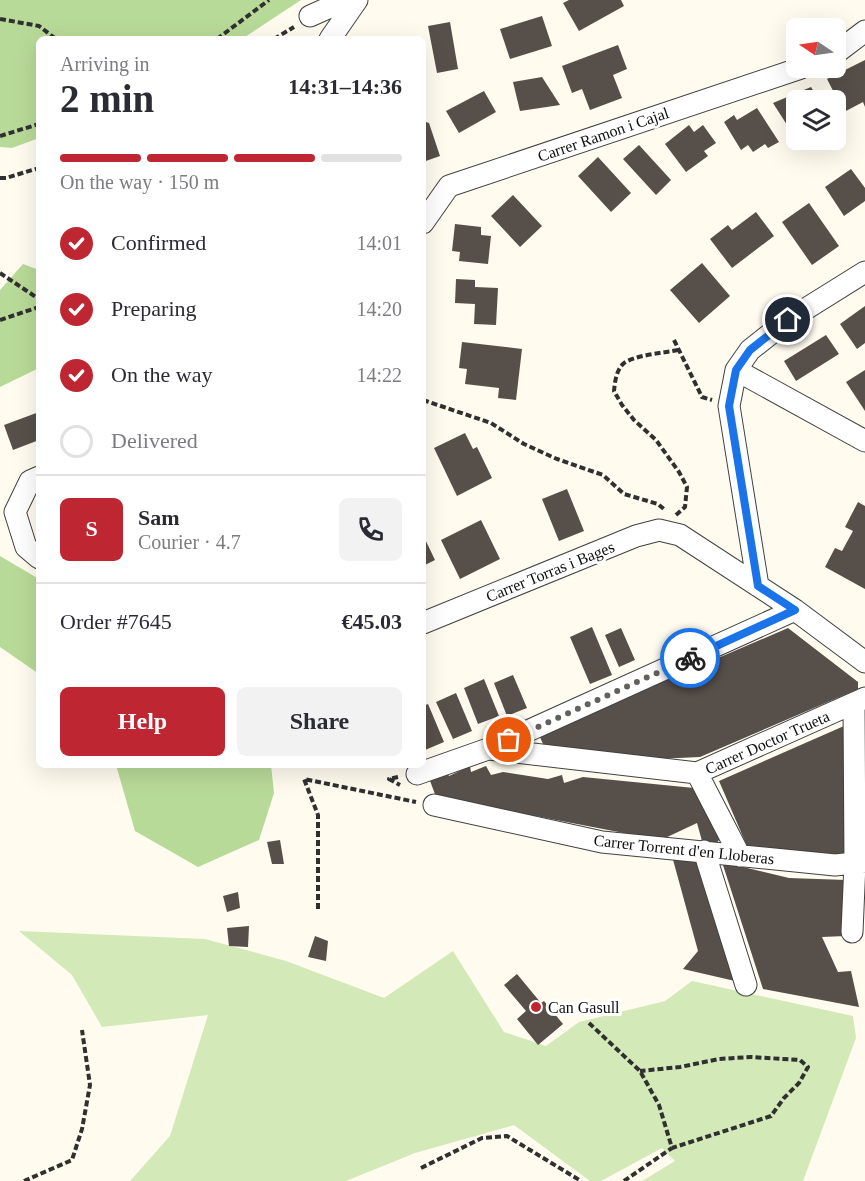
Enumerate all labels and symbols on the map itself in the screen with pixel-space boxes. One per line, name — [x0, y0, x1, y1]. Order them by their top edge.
north arrow — [786, 18, 846, 78]
street label: Carrer Ramon i Cajal — [535, 104, 672, 166]
pin — [762, 294, 813, 345]
street label: Carrer Torras i Bages — [484, 538, 617, 606]
courier — [660, 628, 720, 688]
street label: Carrer Doctor Trueta — [702, 707, 832, 778]
pin — [483, 714, 534, 765]
street label: Carrer Torrent d'en Lloberas — [593, 832, 775, 867]
place label: Can Gasull — [548, 999, 620, 1016]
marker: Can Gasull — [529, 1000, 543, 1014]

